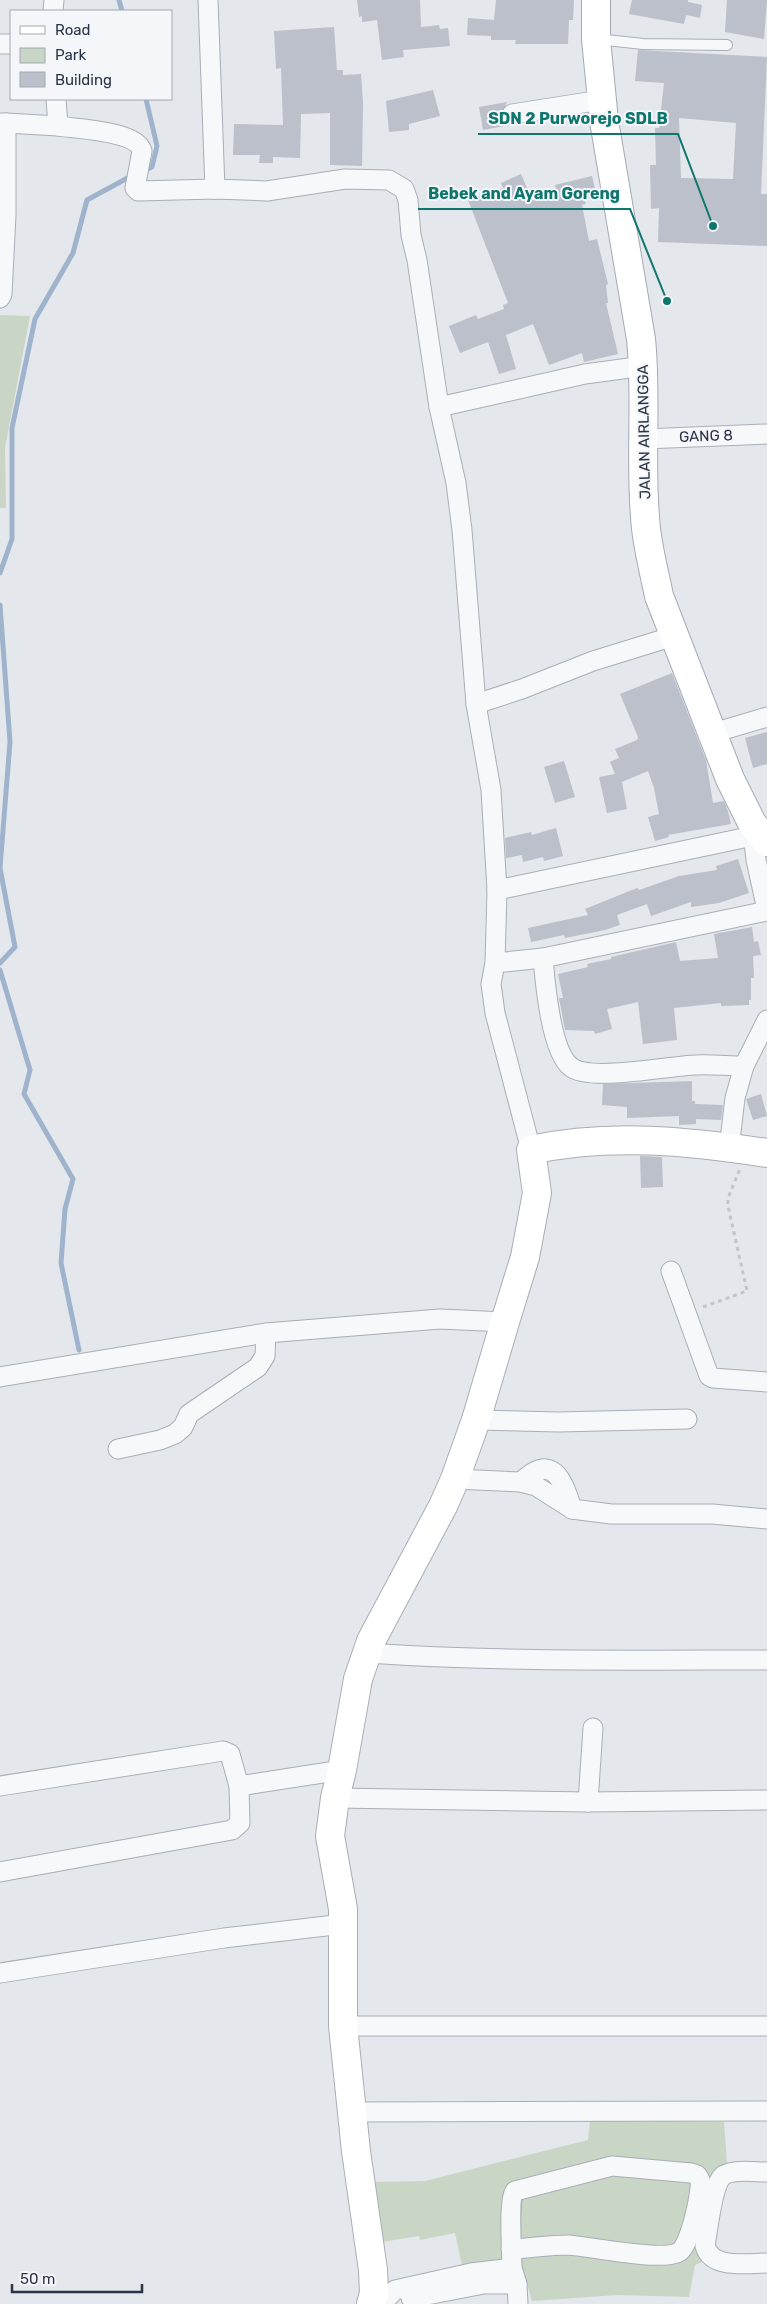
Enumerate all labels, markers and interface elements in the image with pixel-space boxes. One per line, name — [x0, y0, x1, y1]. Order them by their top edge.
legend — [10, 10, 172, 100]
text: Road — [55, 21, 91, 39]
text: Park — [55, 46, 86, 64]
text: Building — [55, 71, 112, 89]
callout: SDN 2 Purworejo SDLB — [478, 103, 678, 134]
text: SDN 2 Purworejo SDLB — [488, 109, 668, 128]
callout: Bebek and Ayam Goreng — [418, 178, 630, 209]
text: Bebek and Ayam Goreng — [428, 184, 620, 203]
street label: JALAN AIRLANGGA — [634, 364, 654, 500]
street label: GANG 8 — [679, 426, 733, 446]
scale bar — [12, 2262, 142, 2294]
text: 50 m — [20, 2270, 55, 2288]

